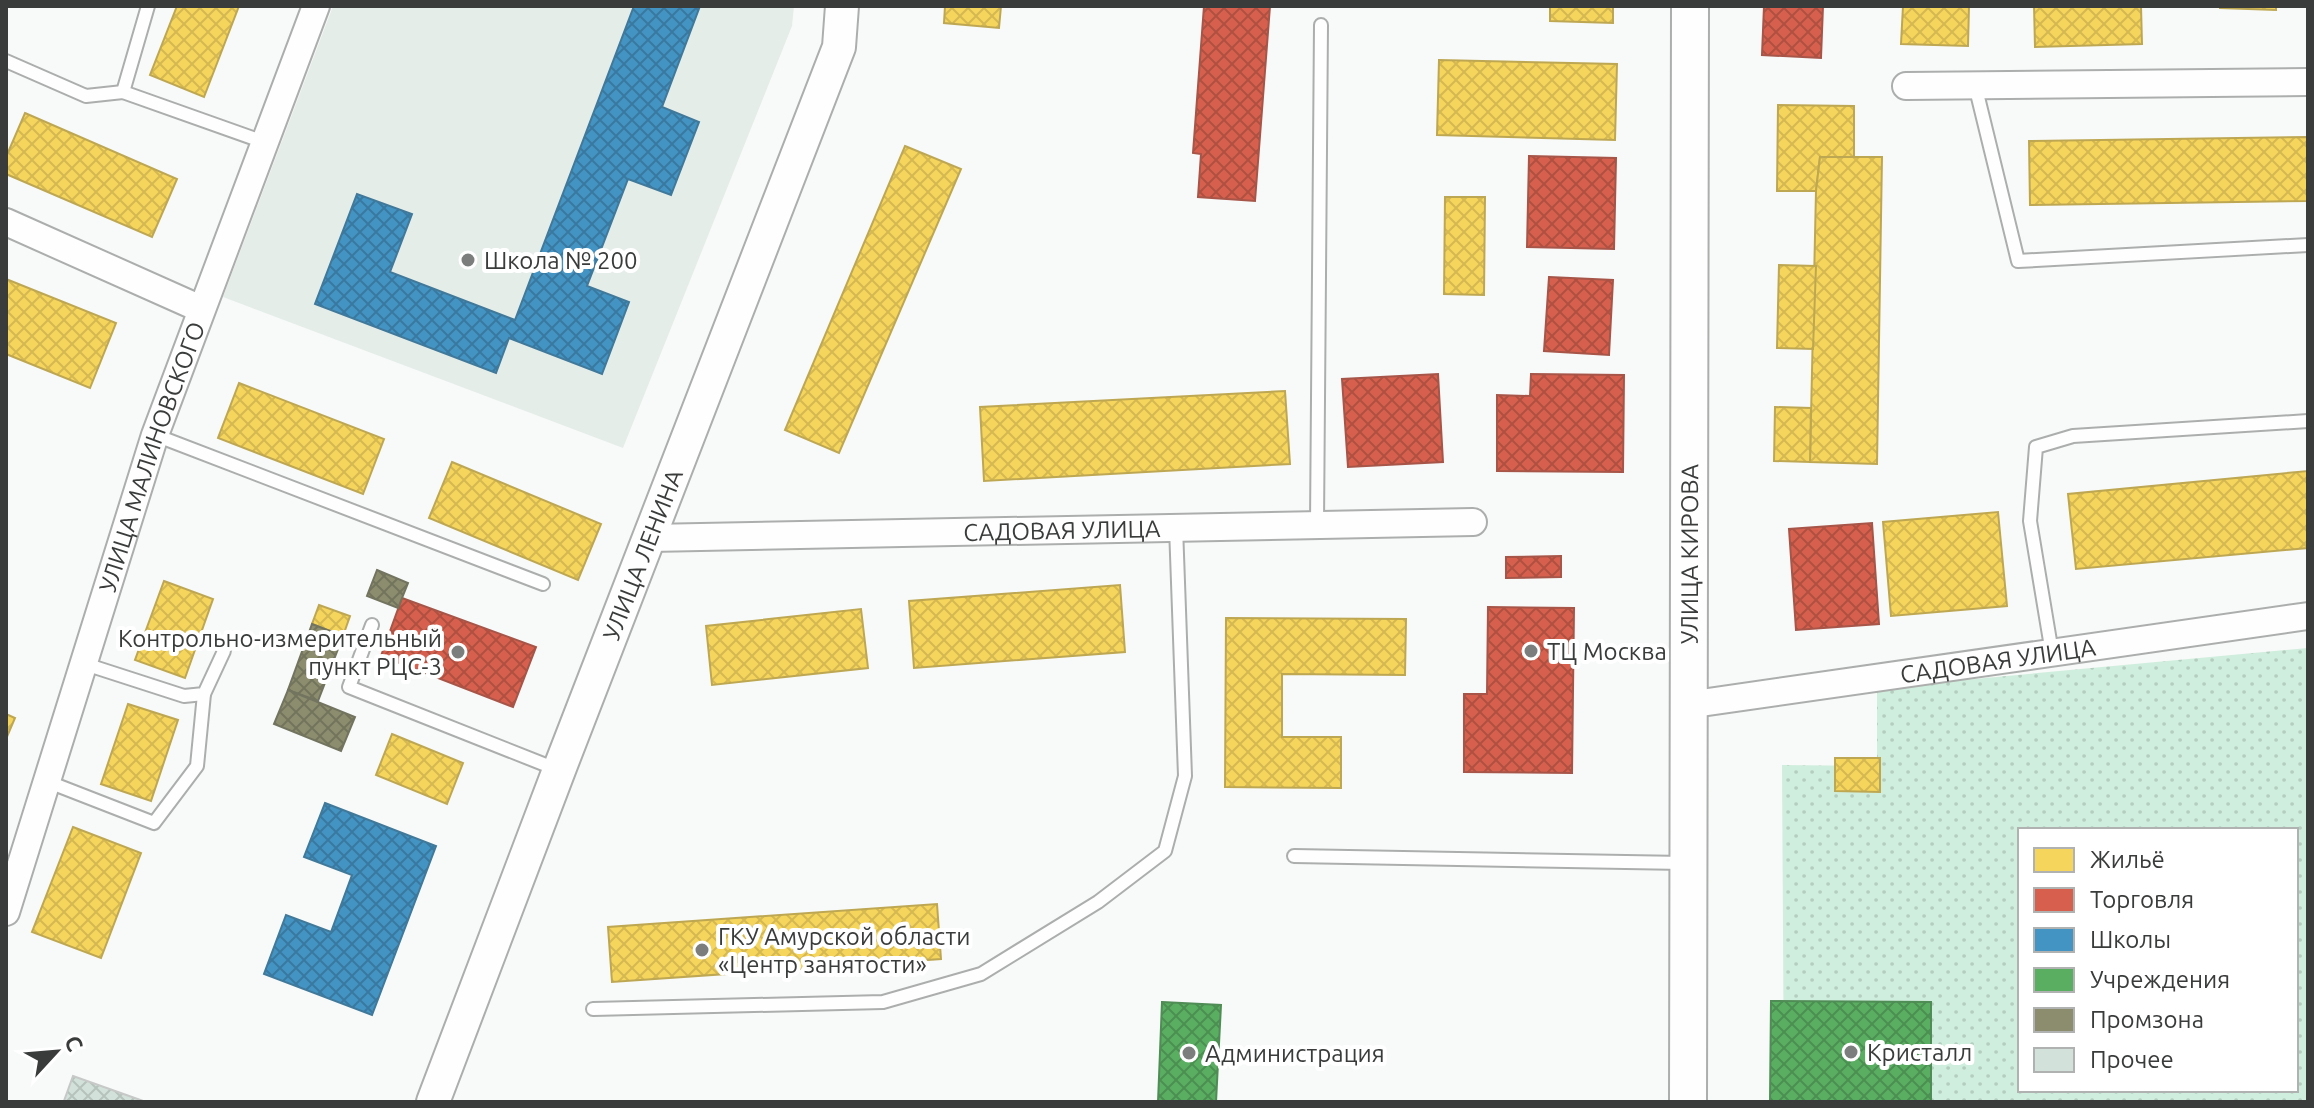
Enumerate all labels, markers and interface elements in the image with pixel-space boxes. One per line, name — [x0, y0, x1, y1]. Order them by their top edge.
place label: Школа № 200 — [484, 247, 638, 274]
marker: Школа № 200 — [459, 251, 477, 269]
street label: УЛИЦА МАЛИНОВСКОГО — [93, 318, 210, 595]
street label: УЛИЦА КИРОВА — [1675, 463, 1703, 644]
street label: УЛИЦА ЛЕНИНА — [597, 465, 688, 644]
street label: САДОВАЯ УЛИЦА — [963, 515, 1161, 545]
place label: Контрольно-измерительный пункт РЦС-3 — [118, 625, 442, 680]
street label: САДОВАЯ УЛИЦА — [1898, 633, 2098, 688]
place label: ТЦ Москва — [1547, 638, 1667, 665]
marker: ТЦ Москва — [1522, 642, 1540, 660]
marker: Контрольно-измерительный пункт РЦС-3 — [449, 643, 467, 661]
legend — [2018, 828, 2298, 1092]
text: Жильё — [2090, 846, 2165, 873]
text: Торговля — [2090, 886, 2194, 913]
place label: ГКУ Амурской области «Центр занятости» — [718, 923, 970, 978]
text: Школы — [2090, 926, 2171, 953]
marker: ГКУ Амурской области «Центр занятости» — [693, 941, 711, 959]
text: Учреждения — [2090, 966, 2230, 993]
text: Промзона — [2090, 1006, 2204, 1033]
north arrow — [16, 1012, 96, 1092]
text: С — [60, 1031, 89, 1055]
place label: Кристалл — [1867, 1039, 1972, 1066]
place label: Администрация — [1205, 1040, 1385, 1067]
marker: Кристалл — [1842, 1043, 1860, 1061]
marker: Администрация — [1180, 1044, 1198, 1062]
text: Прочее — [2090, 1046, 2174, 1073]

